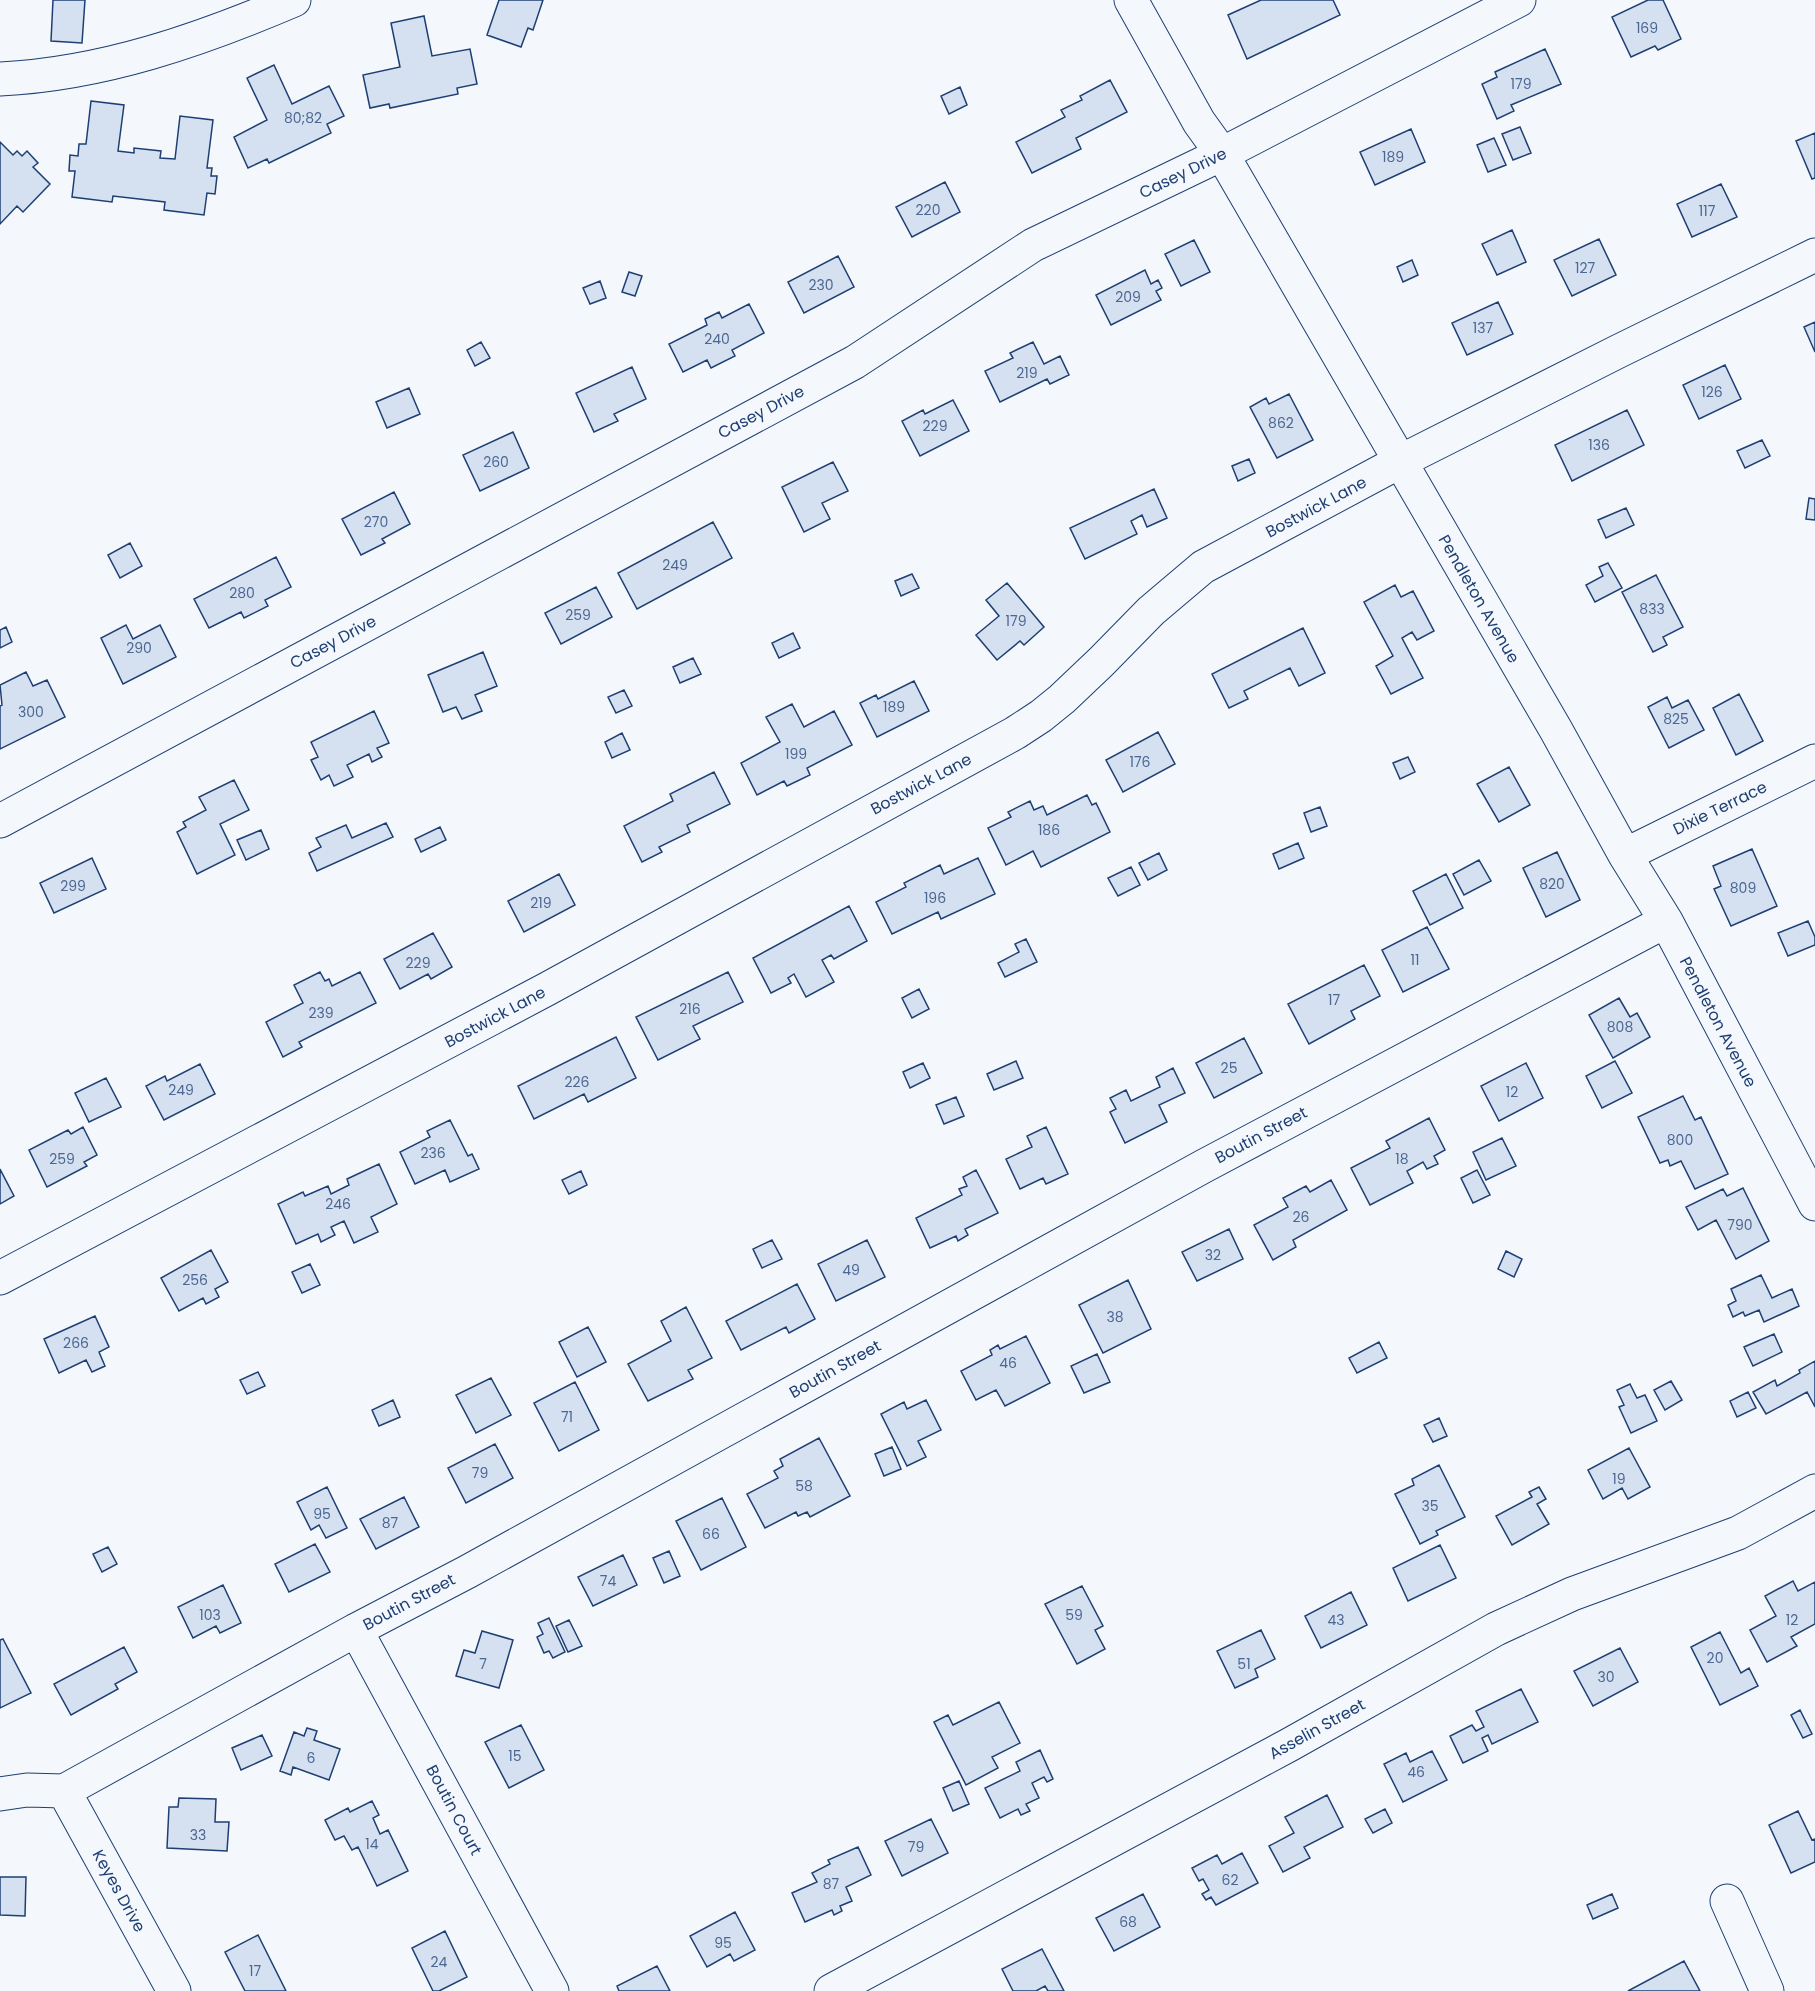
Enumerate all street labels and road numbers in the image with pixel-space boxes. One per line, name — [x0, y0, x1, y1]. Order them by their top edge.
street label: Casey Drive — [1135, 142, 1231, 204]
street label: Casey Drive — [714, 380, 808, 444]
street label: Bostwick Lane — [1261, 471, 1371, 543]
street label: Pendleton Avenue — [1433, 531, 1525, 667]
street label: Casey Drive — [286, 610, 380, 674]
street label: Bostwick Lane — [866, 748, 976, 820]
street label: Dixie Terrace — [1669, 775, 1771, 841]
street label: Pendleton Avenue — [1674, 953, 1762, 1091]
street label: Bostwick Lane — [440, 981, 550, 1053]
street label: Boutin Street — [1211, 1101, 1311, 1169]
street label: Boutin Street — [785, 1334, 885, 1404]
street label: Boutin Street — [359, 1568, 459, 1636]
street label: Asselin Street — [1265, 1693, 1369, 1765]
street label: Boutin Court — [421, 1761, 488, 1859]
street label: Keyes Drive — [87, 1846, 151, 1937]

